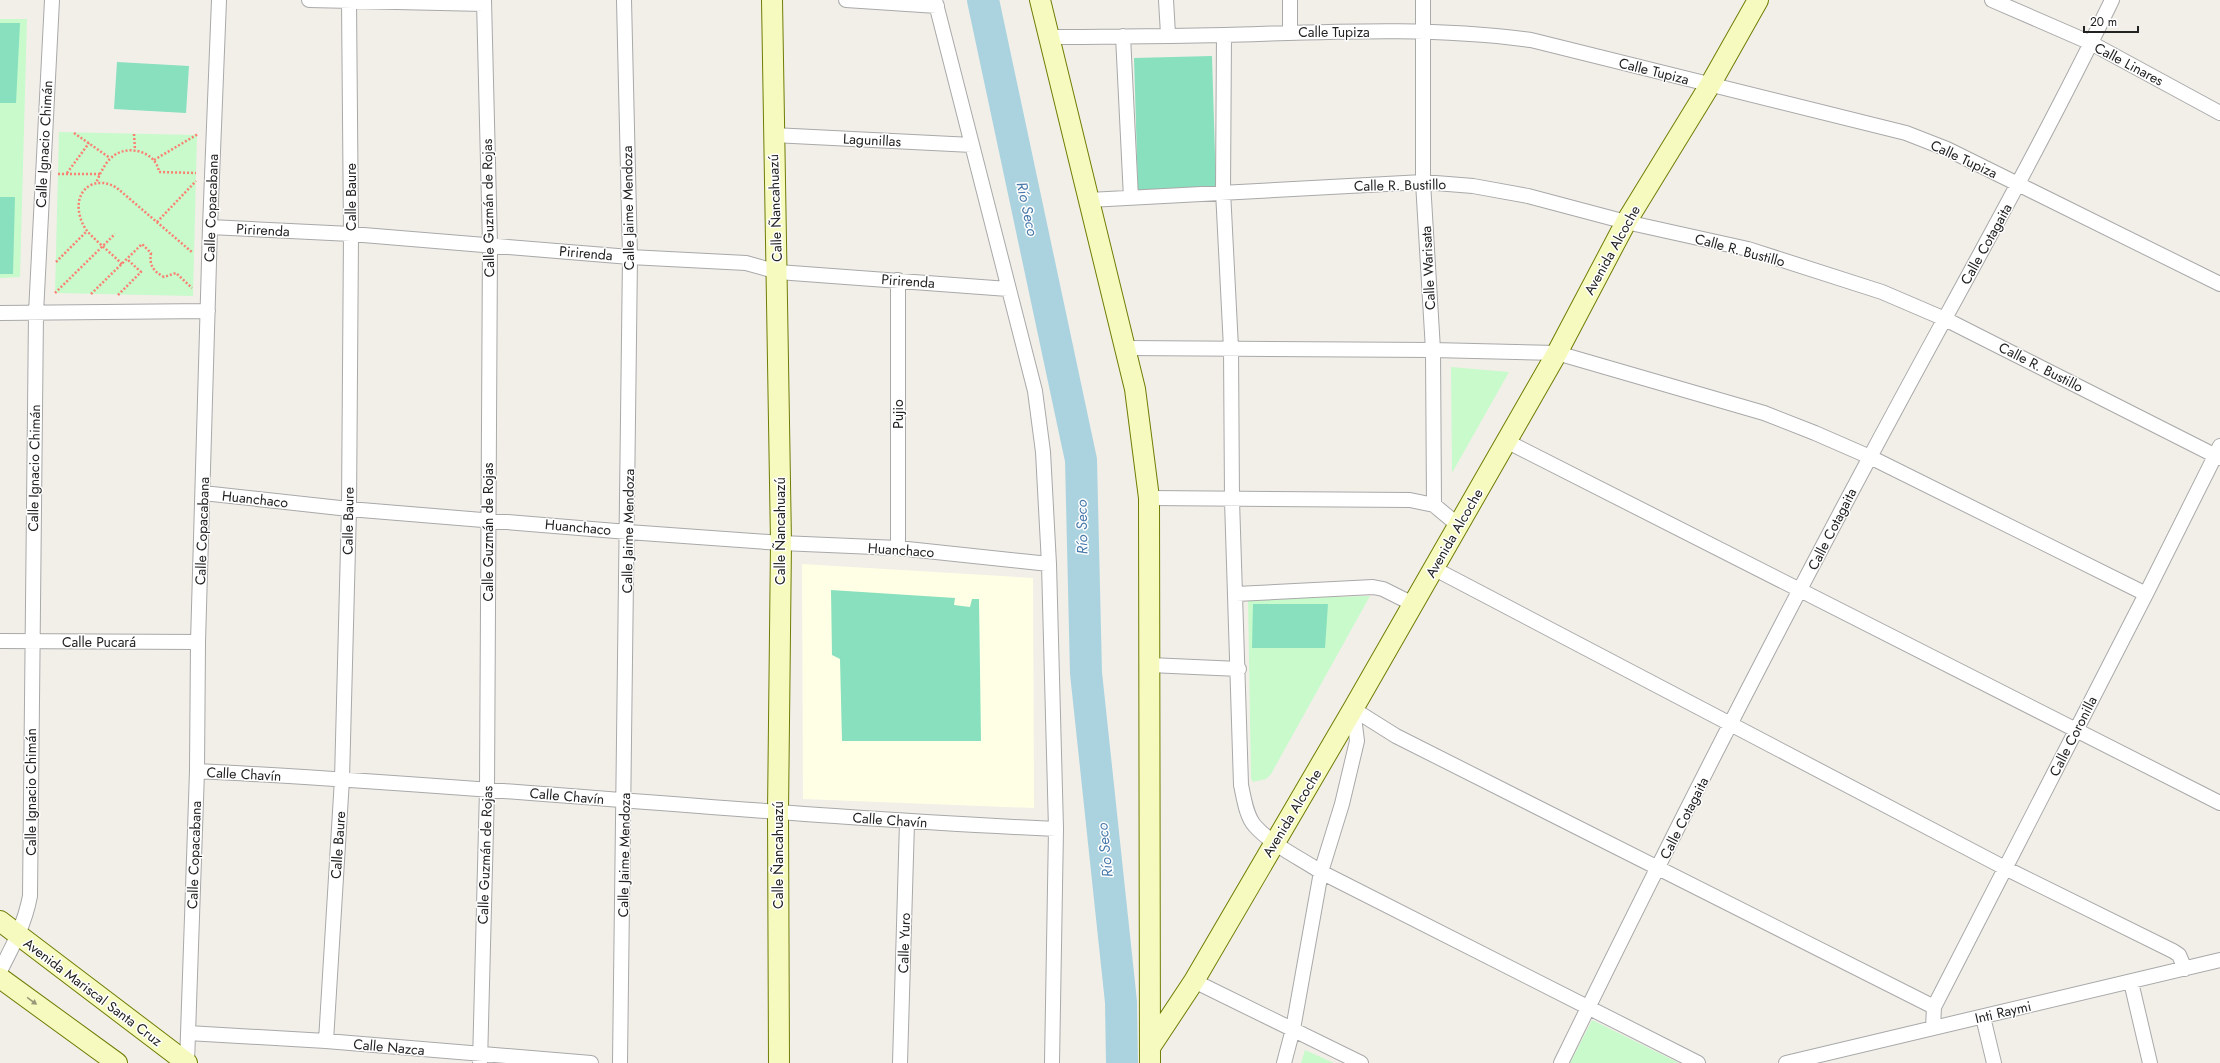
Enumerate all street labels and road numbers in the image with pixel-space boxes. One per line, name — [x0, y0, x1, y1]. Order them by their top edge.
street label: Calle Tupiza — [1298, 22, 1370, 42]
street label: Calle Linares — [2091, 37, 2167, 91]
street label: Calle Tupiza — [1617, 53, 1691, 89]
street label: Calle Ignacio Chimán — [31, 80, 57, 208]
street label: Lagunillas — [842, 128, 902, 152]
street label: Calle Tupiza — [1927, 135, 2001, 183]
street label: Calle Guzmán de Rojas — [477, 138, 499, 278]
street label: Calle Jaime Mendoza — [617, 145, 639, 271]
street label: Calle Copacabana — [199, 154, 223, 262]
street label: Calle Ñancahuazú — [763, 154, 787, 262]
street label: Calle Baure — [341, 163, 361, 231]
street label: Calle R. Bustillo — [1354, 174, 1447, 196]
street label: Calle Cotagaita — [1955, 200, 2017, 288]
street label: Avenida Alcoche — [1579, 202, 1645, 298]
street label: Pirirenda — [236, 219, 290, 241]
street label: Calle Warisata — [1416, 225, 1440, 311]
street label: Calle R. Bustillo — [1693, 228, 1788, 272]
street label: Pirirenda — [558, 241, 614, 265]
street label: Pirirenda — [881, 269, 935, 293]
street label: Calle R. Bustillo — [1995, 337, 2087, 397]
street label: Pujio — [888, 399, 908, 429]
street label: Calle Ignacio Chimán — [23, 404, 45, 532]
street label: Calle Guzmán de Rojas — [478, 462, 498, 601]
street label: Calle Jaime Mendoza — [617, 468, 639, 594]
street label: Calle Copacabana — [190, 477, 214, 585]
street label: Calle Ñancahuazú — [770, 477, 790, 585]
street label: Calle Cotagaita — [1803, 484, 1861, 574]
street label: Avenida Alcoche — [1420, 485, 1488, 581]
street label: Huanchaco — [221, 486, 289, 512]
street label: Calle Baure — [337, 487, 359, 555]
street label: Huanchaco — [544, 514, 612, 540]
street label: Huanchaco — [867, 538, 935, 562]
street label: Calle Pucará — [62, 632, 136, 652]
street label: Calle Coronilla — [2044, 692, 2102, 780]
street label: Calle Ignacio Chimán — [21, 728, 41, 856]
street label: Calle Chavín — [206, 762, 282, 786]
street label: Avenida Alcoche — [1258, 765, 1326, 861]
street label: Calle Cotagaita — [1655, 773, 1713, 863]
street label: Calle Chavín — [529, 783, 605, 809]
street label: Calle Guzmán de Rojas — [473, 785, 497, 925]
street label: Calle Jaime Mendoza — [613, 792, 635, 918]
street label: Calle Copacabana — [182, 801, 206, 909]
street label: Calle Ñancahuazú — [768, 801, 788, 909]
street label: Calle Chavín — [852, 807, 928, 833]
street label: Calle Baure — [326, 810, 350, 880]
street label: Calle Yuro — [893, 912, 915, 974]
street label: Avenida Mariscal Santa Cruz — [20, 933, 167, 1051]
street label: Inti Raymi — [1973, 996, 2033, 1028]
street label: Calle Nazca — [353, 1034, 425, 1060]

